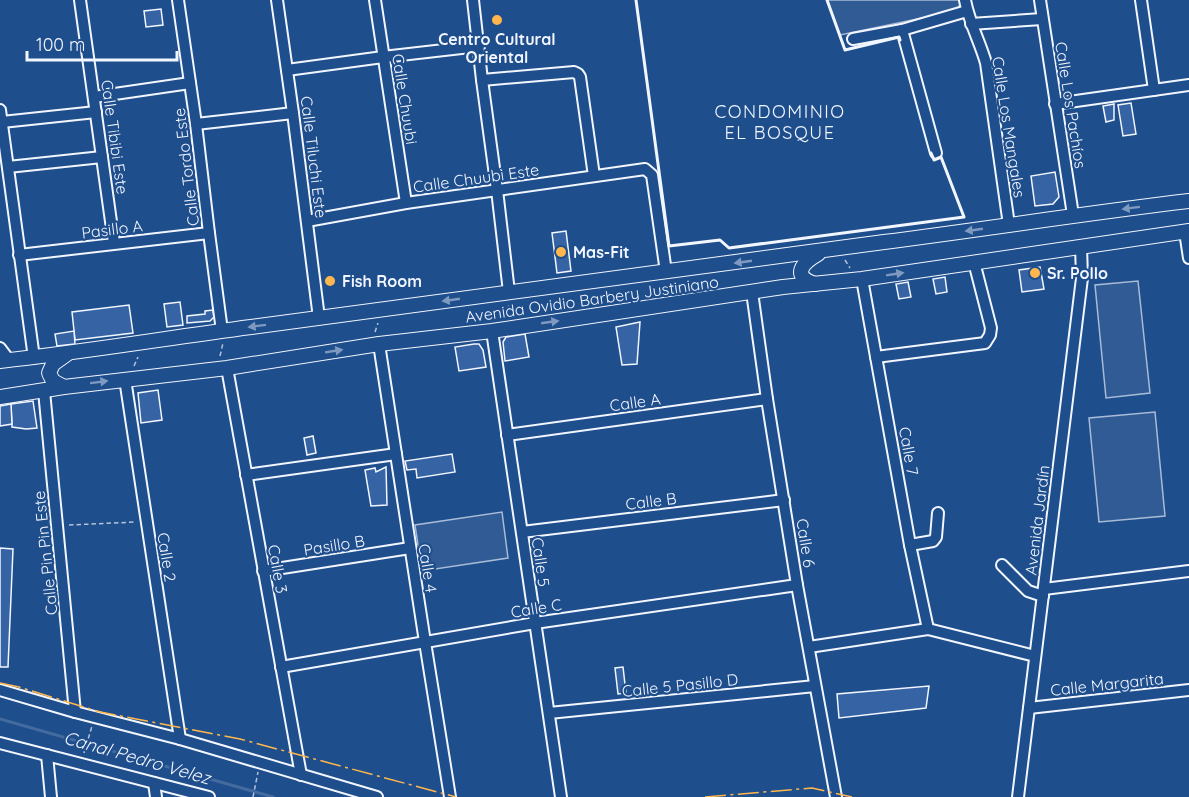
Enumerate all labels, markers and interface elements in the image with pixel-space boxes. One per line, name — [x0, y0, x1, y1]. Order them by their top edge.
marker: Centro Cultural Oriental — [490, 13, 504, 27]
scale bar — [27, 24, 177, 62]
place label: Centro Cultural Oriental — [438, 29, 556, 67]
text: 100 m — [36, 33, 85, 56]
street label: Calle Los Pachíos — [1051, 40, 1091, 170]
street label: Calle Chuubi — [388, 52, 422, 146]
street label: Calle Los Mangales — [988, 55, 1030, 199]
street label: Calle Tibibi Este — [97, 78, 133, 196]
street label: Calle Tiluchi Este — [297, 95, 331, 219]
district label: CONDOMINIO EL BOSQUE — [714, 100, 846, 144]
street label: Calle Tordo Este — [169, 107, 203, 227]
street label: Calle Chuubi Este — [412, 159, 540, 197]
one-way arrow — [1121, 203, 1140, 213]
street label: Pasillo A — [80, 215, 144, 243]
one-way arrow — [964, 226, 983, 235]
place label: Mas-Fit — [573, 242, 630, 262]
marker: Mas-Fit — [554, 245, 568, 259]
one-way arrow — [734, 257, 753, 266]
place label: Sr. Pollo — [1047, 263, 1108, 283]
marker: Sr. Pollo — [1028, 266, 1042, 280]
one-way arrow — [886, 269, 905, 278]
place label: Fish Room — [342, 271, 422, 291]
street label: Avenida Ovidio Barbery Justiniano — [464, 271, 720, 327]
marker: Fish Room — [323, 274, 337, 288]
one-way arrow — [441, 296, 460, 305]
one-way arrow — [541, 318, 560, 327]
one-way arrow — [248, 322, 267, 331]
one-way arrow — [325, 346, 344, 355]
one-way arrow — [90, 378, 109, 387]
street label: Calle A — [608, 389, 662, 415]
street label: Calle 7 — [895, 425, 923, 477]
street label: Avenida Jardín — [1020, 464, 1054, 576]
street label: Calle B — [624, 488, 678, 514]
street label: Calle Pin Pin Este — [29, 490, 61, 616]
street label: Calle 6 — [792, 517, 820, 569]
street label: Pasillo B — [302, 530, 366, 560]
street label: Calle 2 — [153, 531, 181, 583]
street label: Calle 5 — [528, 536, 554, 588]
street label: Calle 4 — [414, 542, 442, 594]
street label: Calle 3 — [264, 543, 292, 595]
street label: Calle C — [509, 594, 563, 622]
street label: Calle Margarita — [1049, 668, 1165, 700]
street label: Calle 5 Pasillo D — [621, 669, 739, 701]
water label: Canal Pedro Velez — [61, 726, 215, 790]

